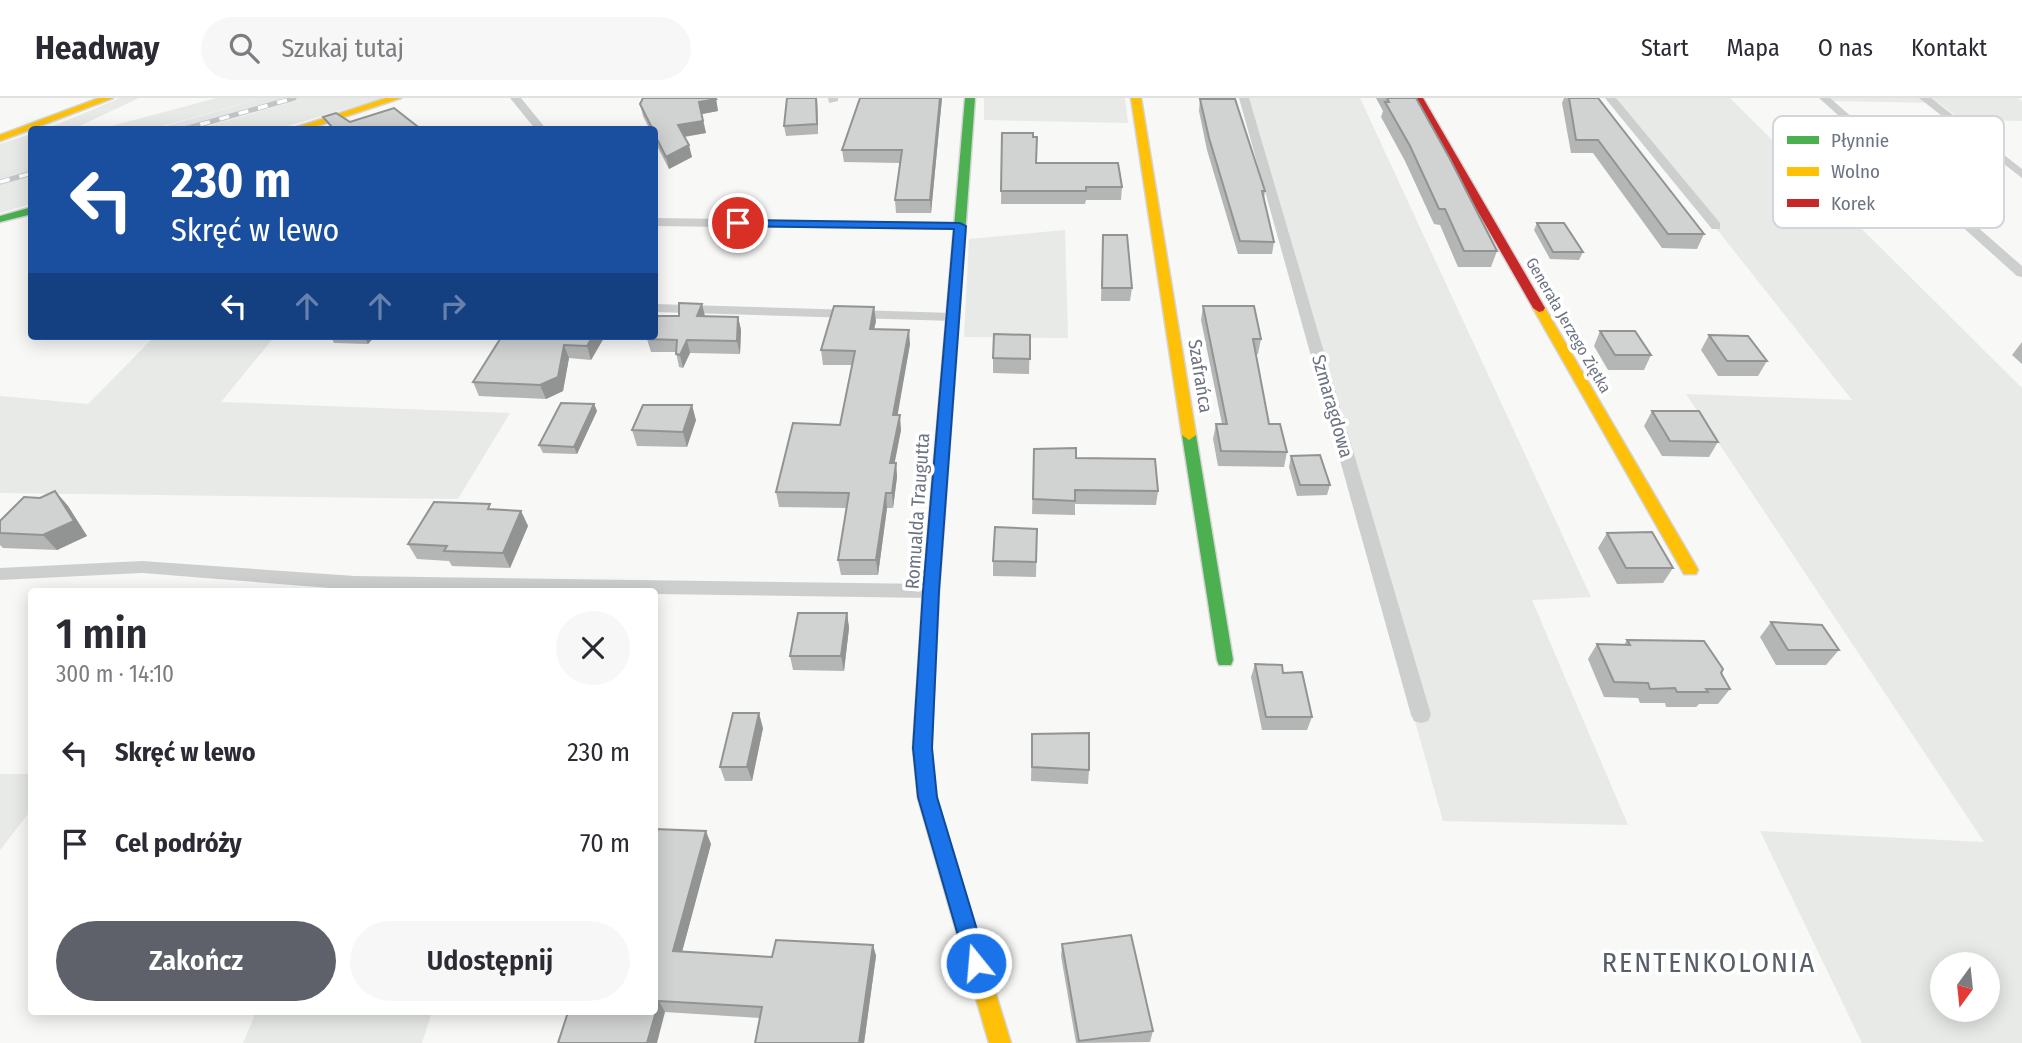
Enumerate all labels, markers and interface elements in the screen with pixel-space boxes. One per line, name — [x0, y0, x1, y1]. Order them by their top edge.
search box — [201, 17, 691, 80]
text: Headway — [35, 28, 159, 68]
icon: search — [225, 29, 263, 67]
text: Szukaj tutaj — [281, 33, 404, 64]
text: Start — [1641, 34, 1689, 62]
text: Mapa — [1727, 34, 1780, 62]
text: O nas — [1818, 34, 1873, 62]
text: Kontakt — [1911, 34, 1987, 62]
legend — [1773, 116, 2004, 228]
text: Płynnie — [1831, 129, 1889, 152]
text: 230 m — [171, 151, 291, 210]
icon: left — [56, 154, 147, 245]
text: Wolno — [1831, 160, 1880, 183]
text: Korek — [1831, 192, 1875, 215]
pin — [708, 193, 768, 253]
icon: arrive — [719, 204, 757, 242]
text: Skręć w lewo — [171, 211, 339, 249]
street label: Generała Jerzego Ziętka — [1522, 254, 1615, 397]
icon: left — [215, 287, 253, 325]
icon: ahead — [288, 287, 326, 325]
icon: ahead — [361, 287, 399, 325]
icon: right — [434, 287, 472, 325]
street label: Szafrańca — [1183, 338, 1218, 415]
street label: Szmaragdowa — [1307, 352, 1358, 460]
street label: Romualda Traugutta — [901, 432, 934, 590]
text: 1 min — [56, 609, 147, 659]
button: close — [556, 611, 630, 685]
text: 300 m · 14:10 — [56, 660, 174, 688]
icon: left — [56, 734, 94, 772]
text: Skręć w lewo — [115, 737, 256, 768]
text: 230 m — [567, 737, 630, 768]
icon: arrive — [56, 825, 94, 863]
text: Cel podróży — [115, 828, 242, 859]
text: 70 m — [580, 828, 630, 859]
button: Zakończ — [56, 921, 336, 1001]
button: Udostępnij — [350, 921, 630, 1001]
position arrow — [939, 926, 1013, 1000]
district label: RENTENKOLONIA — [1602, 946, 1816, 979]
north arrow — [1930, 952, 2000, 1022]
map controls — [1930, 952, 2000, 1022]

